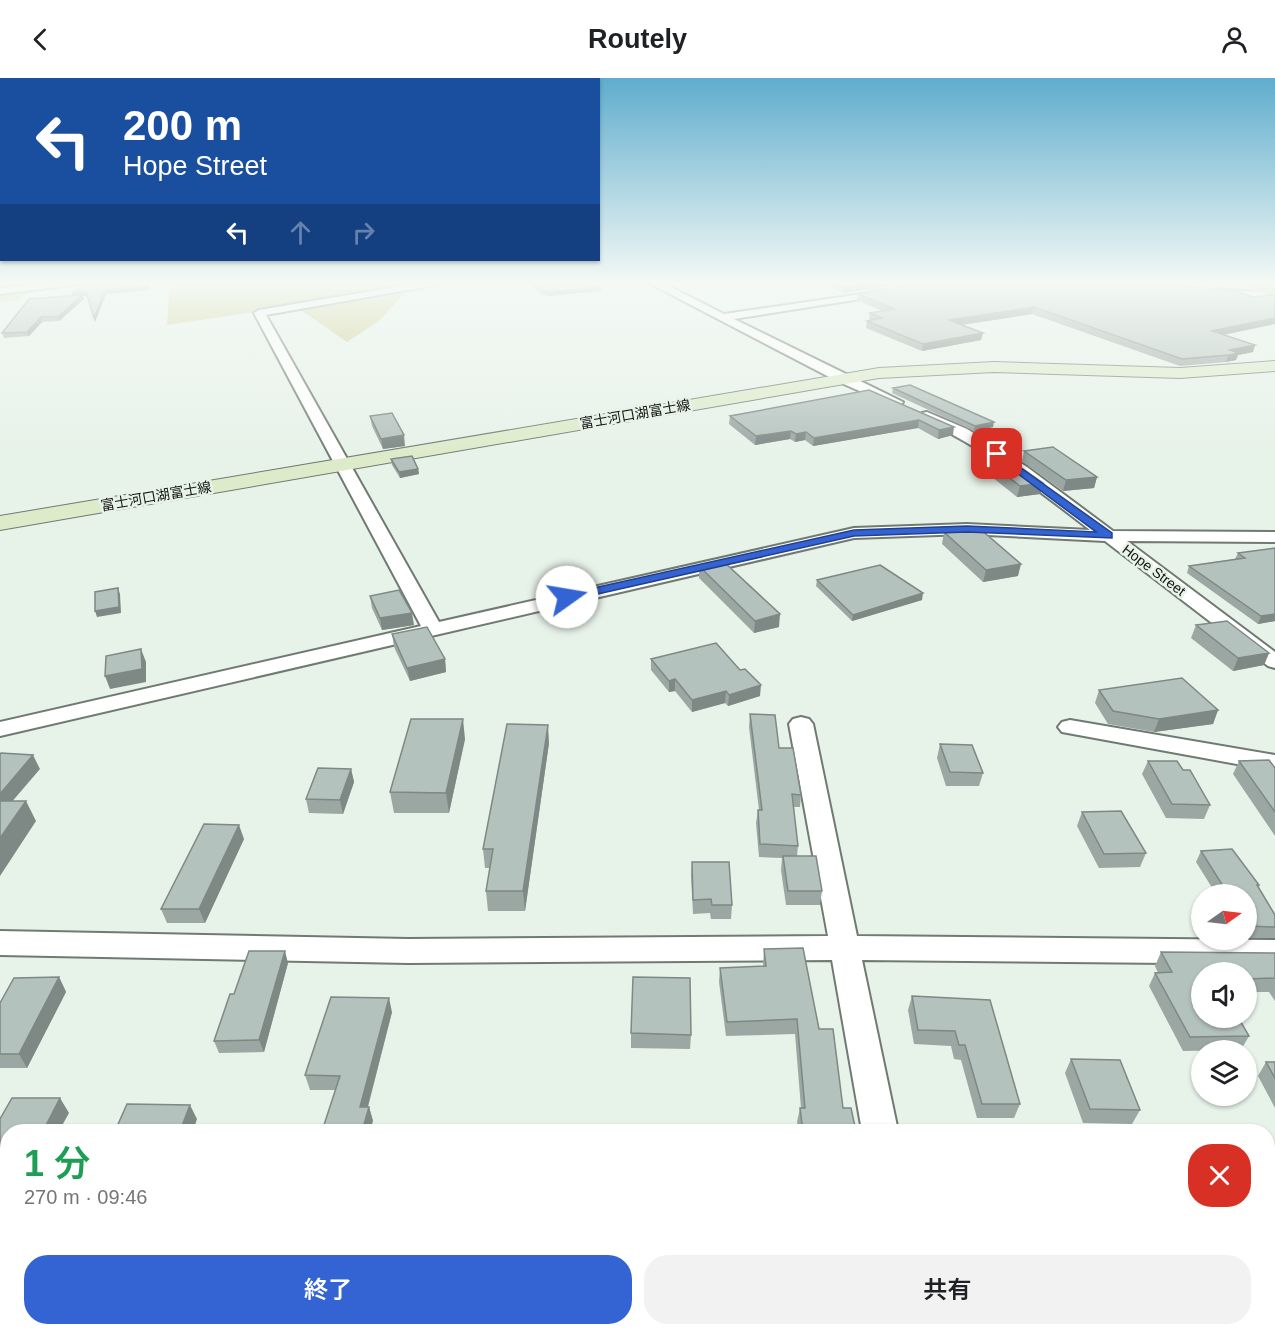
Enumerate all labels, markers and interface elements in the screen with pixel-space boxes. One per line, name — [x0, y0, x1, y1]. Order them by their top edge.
icon: back — [24, 23, 57, 56]
icon: person — [1218, 23, 1251, 56]
text: Routely — [588, 24, 687, 54]
icon: left — [24, 102, 102, 180]
text: 200 m — [123, 102, 242, 149]
text: Hope Street — [123, 151, 267, 181]
icon: left — [221, 216, 254, 249]
icon: ahead — [284, 216, 317, 249]
icon: right — [347, 216, 380, 249]
street label: 富士河口湖富士線 — [578, 396, 692, 432]
pin — [971, 428, 1022, 479]
icon: arrive — [980, 437, 1013, 470]
street label: 富士河口湖富士線 — [99, 478, 213, 514]
street label: Hope Street — [1119, 541, 1189, 599]
position arrow — [535, 565, 599, 629]
north arrow — [1191, 884, 1257, 950]
map controls — [1191, 884, 1257, 1106]
button: sound — [1191, 962, 1257, 1028]
button: layers — [1191, 1040, 1257, 1106]
text: 1 分 — [24, 1143, 90, 1184]
button: close — [1188, 1144, 1251, 1207]
text: 270 m · 09:46 — [24, 1186, 147, 1208]
button: 終了 — [24, 1255, 632, 1324]
button: 共有 — [644, 1255, 1251, 1324]

